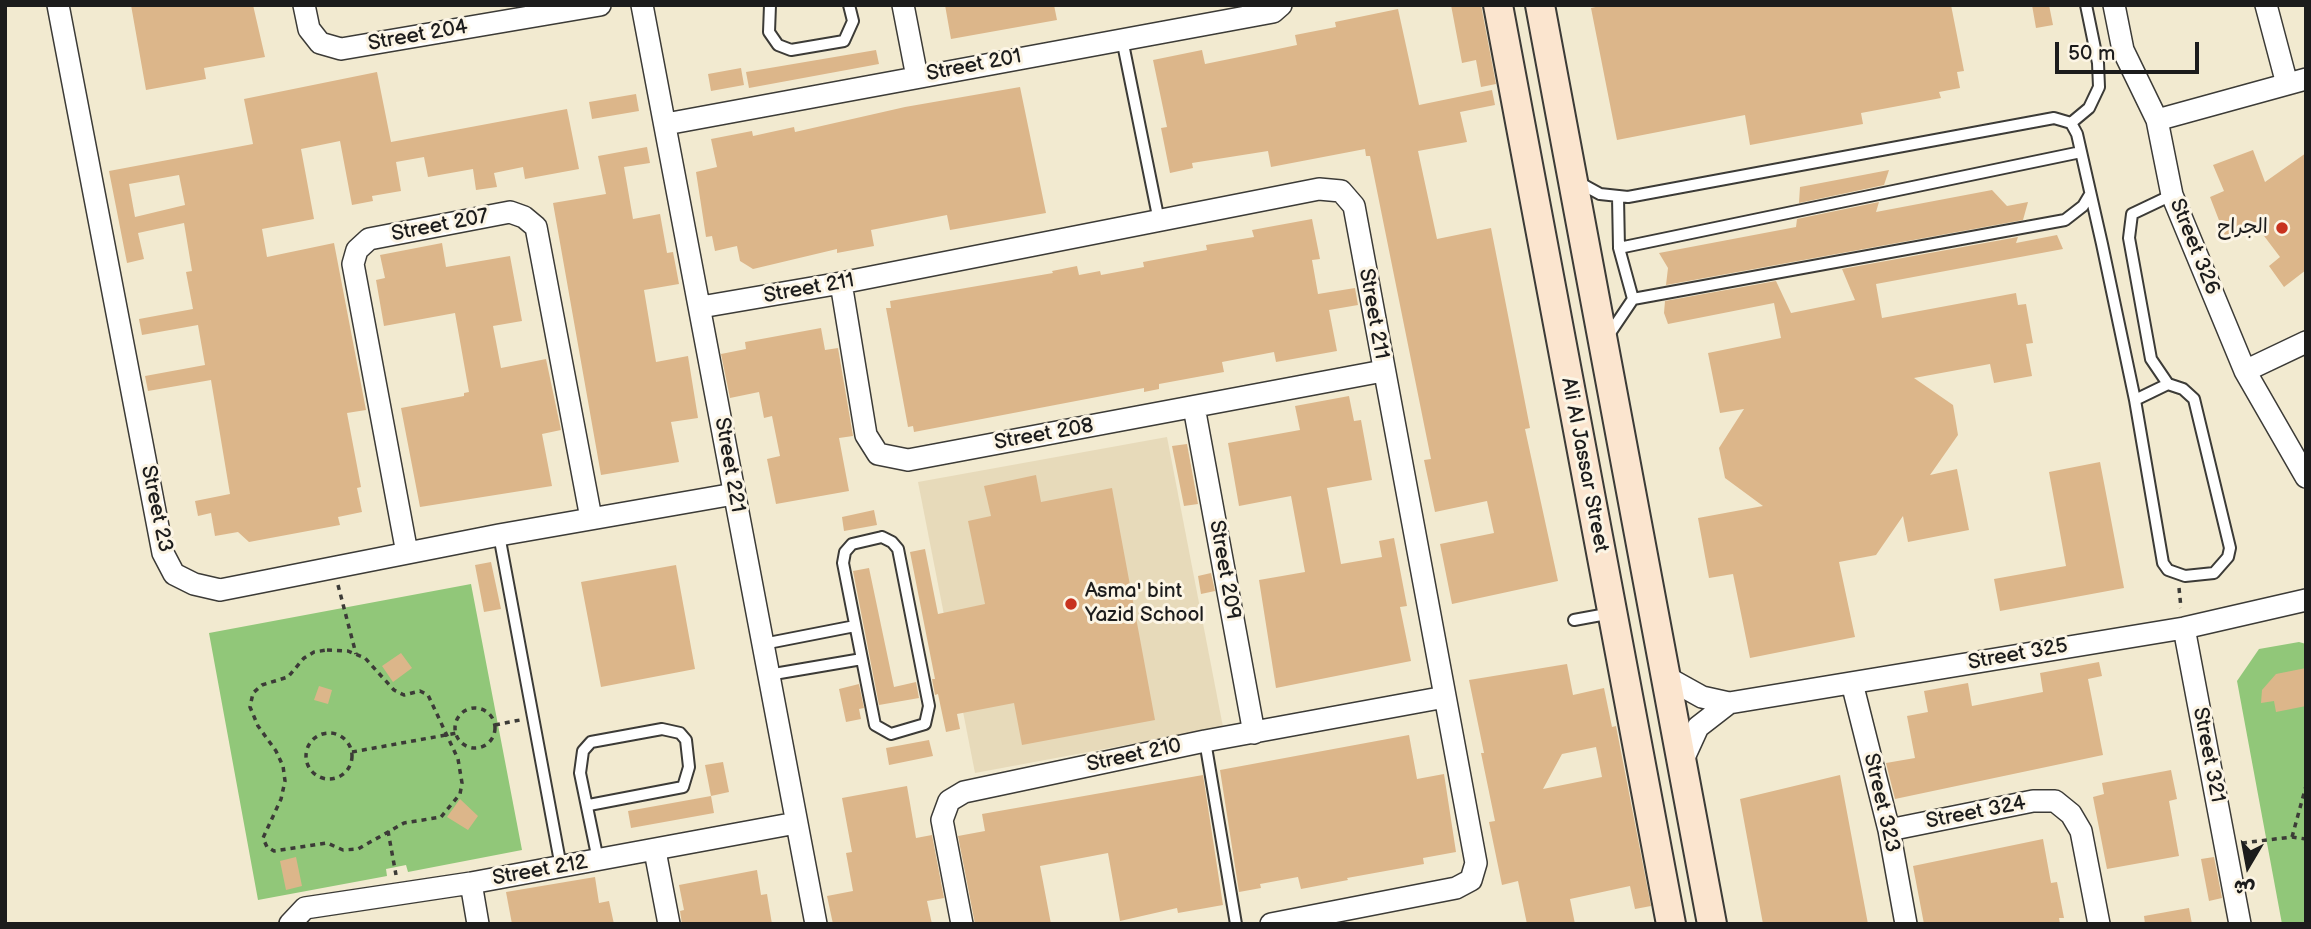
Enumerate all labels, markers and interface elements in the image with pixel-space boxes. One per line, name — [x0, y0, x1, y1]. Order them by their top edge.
street label: Street 204 — [366, 15, 470, 57]
scale bar — [2059, 28, 2202, 72]
text: 50 m — [2068, 41, 2115, 66]
street label: Street 201 — [924, 44, 1024, 88]
street label: Street 326 — [2163, 195, 2225, 299]
street label: Street 207 — [389, 204, 491, 248]
place label: الجراح — [2217, 215, 2268, 241]
marker: الجراح — [2274, 220, 2290, 236]
street label: Street 211 — [1353, 267, 1393, 361]
street label: Street 211 — [762, 269, 856, 309]
street label: Ali Al Jassar Street — [1555, 376, 1613, 554]
street label: Street 208 — [992, 414, 1096, 456]
street label: Street 221 — [708, 416, 750, 514]
street label: Street 23 — [135, 463, 177, 555]
street label: Street 209 — [1203, 518, 1245, 622]
place label: Asma' bint Yazid School — [1085, 579, 1204, 629]
marker: Asma' bint Yazid School — [1063, 596, 1079, 612]
street label: Street 325 — [1966, 634, 2070, 676]
street label: Street 321 — [2186, 705, 2230, 805]
street label: Street 210 — [1084, 734, 1184, 778]
street label: Street 323 — [1857, 751, 1905, 855]
street label: Street 324 — [1924, 791, 2028, 835]
north arrow — [2213, 831, 2283, 901]
street label: Street 212 — [491, 850, 589, 892]
text: ش — [2232, 874, 2257, 900]

